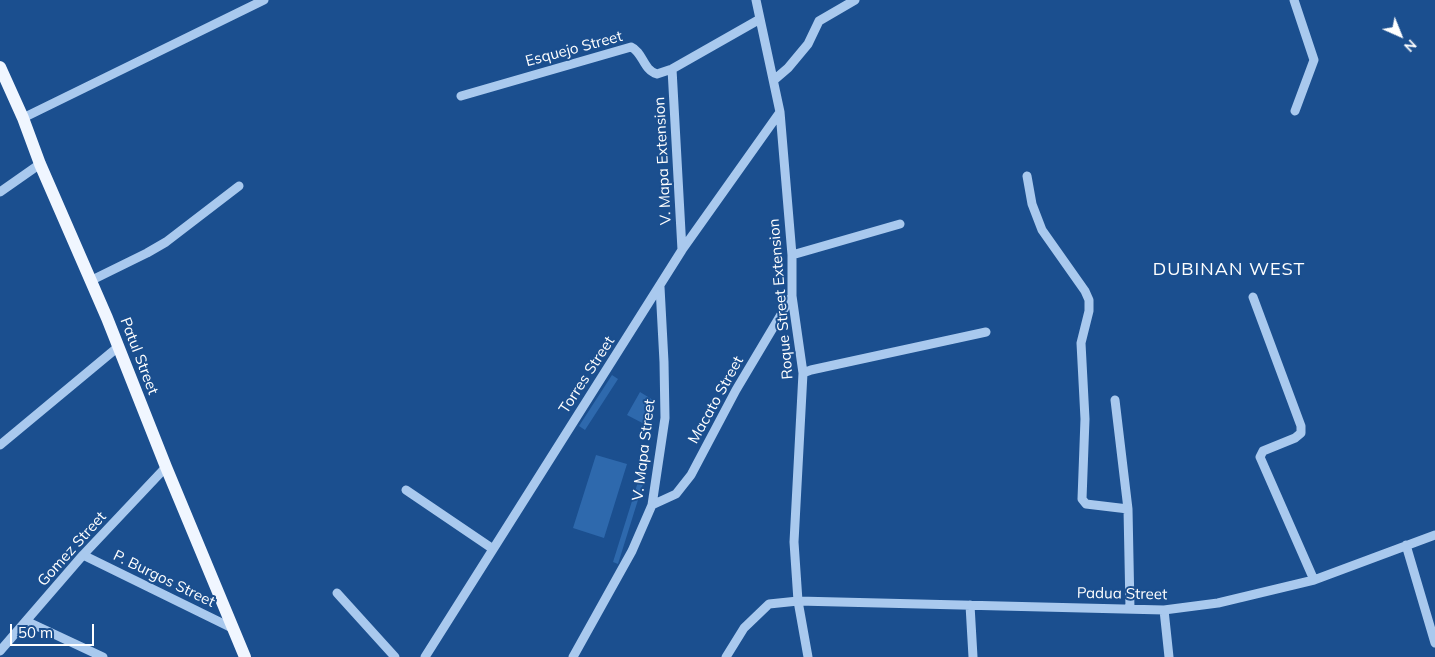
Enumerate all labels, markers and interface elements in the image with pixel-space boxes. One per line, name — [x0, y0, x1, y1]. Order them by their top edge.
north arrow — [1375, 10, 1425, 60]
street label: Esquejo Street — [524, 27, 624, 71]
text: N — [1400, 36, 1420, 56]
street label: V. Mapa Extension — [651, 97, 675, 225]
street label: Roque Street Extension — [765, 218, 797, 380]
district label: DUBINAN WEST — [1151, 259, 1307, 281]
street label: Patul Street — [116, 315, 162, 397]
street label: Torres Street — [555, 333, 619, 417]
street label: Macato Street — [685, 353, 747, 447]
street label: V. Mapa Street — [629, 398, 659, 502]
street label: Gomez Street — [34, 508, 110, 590]
street label: P. Burgos Street — [110, 547, 218, 611]
street label: Padua Street — [1077, 584, 1167, 604]
scale bar — [12, 614, 96, 646]
text: 50 m — [18, 623, 53, 642]

